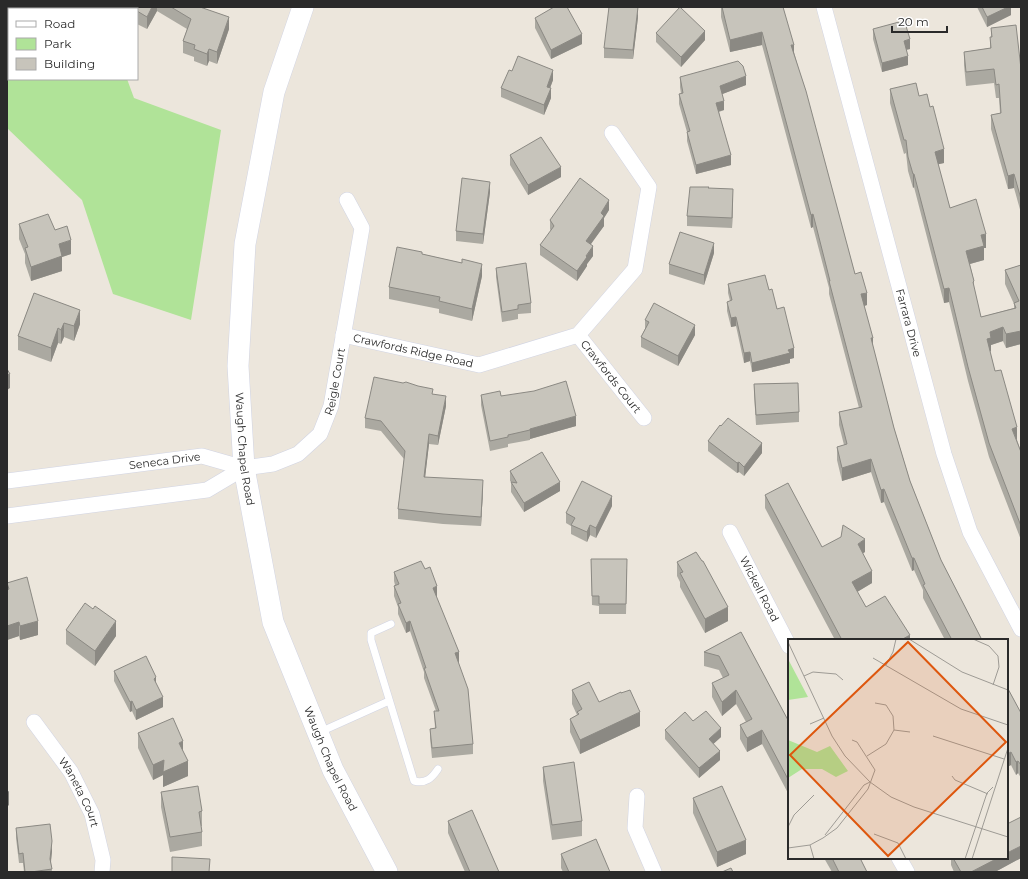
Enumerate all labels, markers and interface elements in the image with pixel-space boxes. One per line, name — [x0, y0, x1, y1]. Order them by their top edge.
legend — [8, 8, 138, 80]
scale bar — [892, 8, 947, 34]
text: 20 m — [898, 14, 929, 29]
text: Road — [44, 16, 75, 31]
text: Park — [44, 36, 72, 51]
text: Building — [44, 56, 95, 71]
street label: Farrara Drive — [893, 287, 925, 359]
street label: Crawfords Ridge Road — [352, 330, 475, 371]
street label: Crawfords Court — [578, 337, 645, 416]
street label: Reigle Court — [321, 346, 348, 417]
street label: Waugh Chapel Road — [233, 392, 258, 507]
street label: Seneca Drive — [128, 449, 202, 472]
street label: Wickell Road — [737, 554, 782, 624]
inset map — [788, 639, 1008, 859]
street label: Waugh Chapel Road — [301, 704, 361, 814]
street label: Waneta Court — [56, 754, 102, 829]

